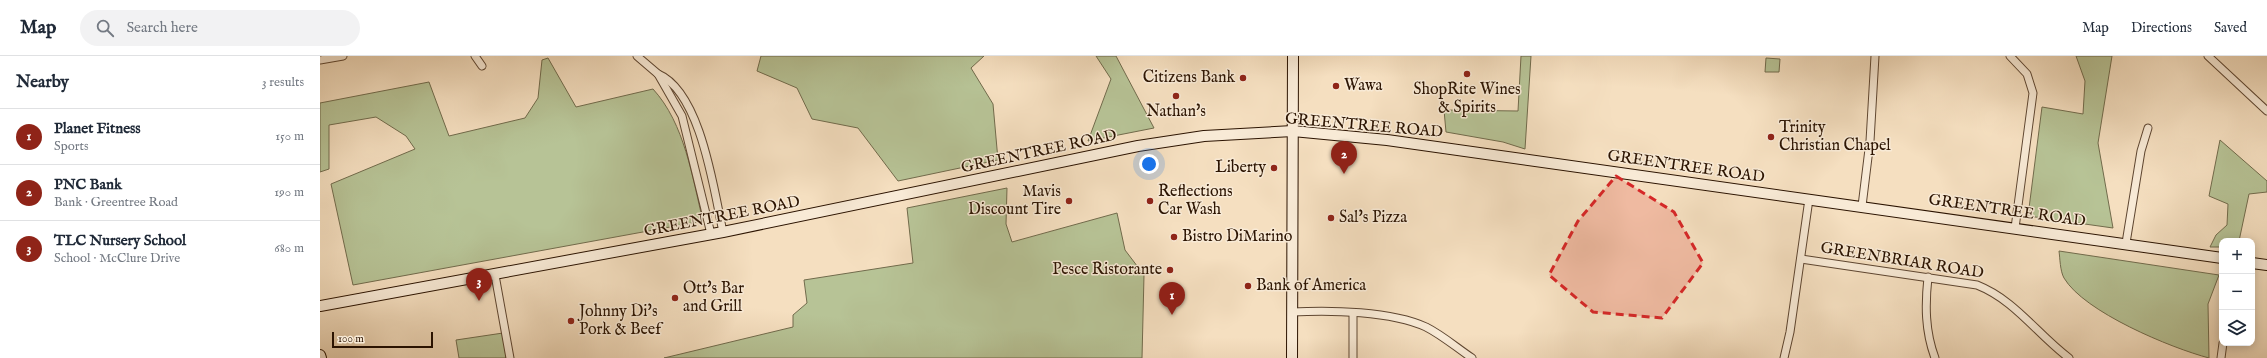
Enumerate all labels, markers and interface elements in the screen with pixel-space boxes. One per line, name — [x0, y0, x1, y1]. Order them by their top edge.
search box — [80, 10, 360, 46]
text: Map — [20, 16, 56, 40]
icon: search — [94, 17, 116, 39]
text: Search here — [126, 18, 198, 37]
text: Map — [2082, 19, 2109, 37]
text: Directions — [2131, 19, 2192, 37]
text: Saved — [2214, 19, 2247, 37]
place label: Citizens Bank — [1143, 68, 1235, 88]
marker: ShopRite Wines & Spirits — [1462, 69, 1472, 79]
text: Nearby — [16, 72, 69, 93]
marker: Citizens Bank — [1238, 73, 1248, 83]
text: 3 results — [262, 74, 304, 91]
place label: Wawa — [1344, 76, 1382, 96]
place label: ShopRite Wines & Spirits — [1413, 80, 1521, 118]
marker: Wawa — [1331, 81, 1341, 91]
marker: Nathan's — [1171, 91, 1181, 101]
place label: Nathan's — [1146, 102, 1206, 122]
street label: GREENTREE ROAD — [1284, 109, 1444, 143]
place label: Trinity Christian Chapel — [1779, 118, 1891, 156]
text: Planet Fitness — [54, 119, 141, 138]
street label: GREENTREE ROAD — [959, 126, 1119, 178]
text: 1 — [27, 128, 31, 145]
text: 150 m — [275, 128, 304, 145]
marker: Trinity Christian Chapel — [1766, 132, 1776, 142]
text: Sports — [54, 138, 89, 155]
pin: 2 — [1331, 141, 1357, 174]
street label: GREENTREE ROAD — [1606, 146, 1766, 188]
your location — [1139, 154, 1159, 174]
place label: Liberty — [1215, 158, 1266, 178]
marker: Liberty — [1269, 163, 1279, 173]
text: PNC Bank — [54, 175, 122, 194]
place label: Mavis Discount Tire — [968, 182, 1061, 220]
place label: Reflections Car Wash — [1158, 182, 1233, 220]
text: 2 — [26, 184, 32, 201]
text: 190 m — [274, 184, 304, 201]
street label: GREENTREE ROAD — [1927, 190, 2087, 232]
street label: GREENTREE ROAD — [642, 192, 802, 242]
text: Bank · Greentree Road — [54, 194, 178, 211]
marker: Mavis Discount Tire — [1064, 196, 1074, 206]
marker: Reflections Car Wash — [1145, 196, 1155, 206]
place label: Sal's Pizza — [1339, 208, 1407, 228]
marker: Sal's Pizza — [1326, 213, 1336, 223]
place label: Bistro DiMarino — [1182, 227, 1293, 247]
text: TLC Nursery School — [54, 231, 186, 250]
marker: Bistro DiMarino — [1169, 232, 1179, 242]
street label: GREENBRIAR ROAD — [1819, 238, 1985, 284]
map controls — [2219, 238, 2255, 346]
button: + — [2219, 238, 2255, 274]
text: 3 — [27, 240, 31, 257]
text: 680 m — [274, 240, 304, 257]
text: School · McClure Drive — [54, 250, 180, 267]
place label: Pesce Ristorante — [1052, 260, 1162, 280]
marker: Pesce Ristorante — [1165, 265, 1175, 275]
pin: 3 — [466, 268, 492, 301]
button: − — [2219, 274, 2255, 310]
place label: Bank of America — [1256, 276, 1366, 296]
place label: Ott's Bar and Grill — [683, 279, 744, 317]
marker: Bank of America — [1243, 281, 1253, 291]
pin: 1 — [1159, 282, 1185, 315]
marker: Ott's Bar and Grill — [670, 293, 680, 303]
place label: Johnny Di's Pork & Beef — [577, 302, 664, 340]
button: layers — [2219, 310, 2255, 346]
marker: Johnny Di's Pork & Beef — [566, 316, 576, 326]
scale bar — [332, 330, 433, 349]
text: 100 m — [338, 332, 364, 346]

